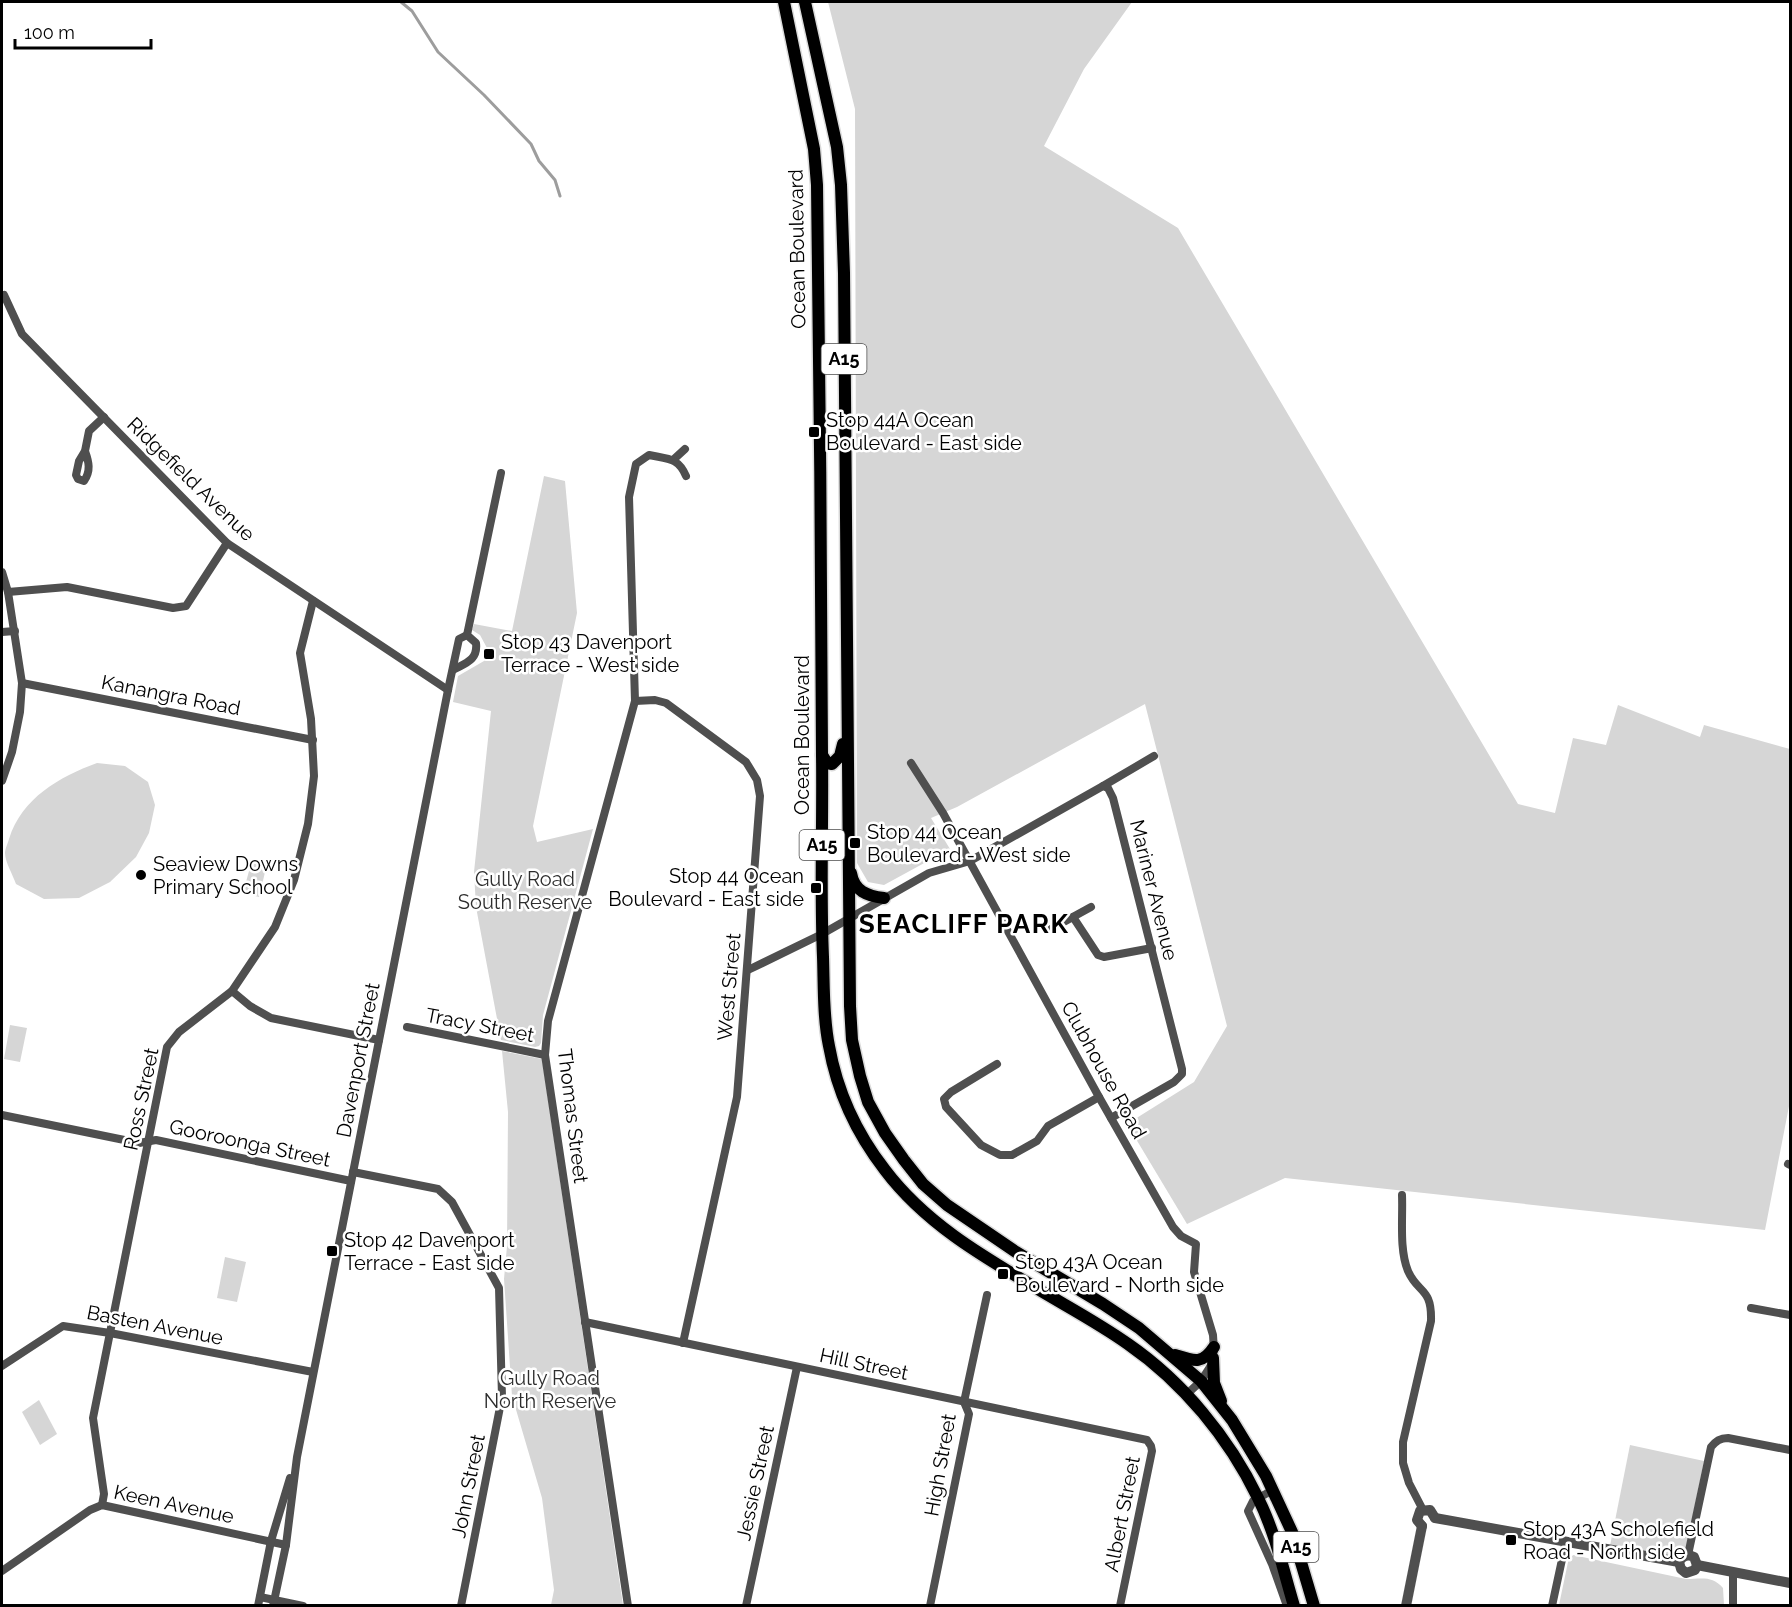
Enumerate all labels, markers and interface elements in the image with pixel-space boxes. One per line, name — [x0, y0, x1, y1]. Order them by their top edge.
scale bar — [15, 12, 152, 50]
text: 100 m — [24, 22, 75, 43]
street label: Ocean Boulevard — [784, 169, 810, 329]
road number: A15 — [822, 344, 866, 374]
place label: Stop 44A Ocean Boulevard - East side — [826, 408, 1022, 455]
street label: Ridgefield Avenue — [122, 412, 260, 546]
marker: Stop 44A Ocean Boulevard - East side — [807, 425, 821, 439]
place label: Stop 43 Davenport Terrace - West side — [501, 630, 679, 677]
marker: Stop 43 Davenport Terrace - West side — [482, 647, 496, 661]
street label: Ocean Boulevard — [790, 655, 814, 815]
street label: Kanangra Road — [99, 670, 243, 720]
street label: Mariner Avenue — [1125, 817, 1183, 963]
place label: Stop 44 Ocean Boulevard - West side — [867, 820, 1071, 867]
road number: A15 — [800, 830, 844, 860]
marker: Stop 44 Ocean Boulevard - West side — [848, 836, 862, 850]
place label: Seaview Downs Primary School — [153, 852, 298, 899]
place label: Stop 44 Ocean Boulevard - East side — [608, 864, 804, 911]
park label: Gully Road South Reserve — [458, 867, 592, 914]
marker: Seaview Downs Primary School — [134, 868, 148, 882]
marker: Stop 44 Ocean Boulevard - East side — [809, 881, 823, 895]
district label: SEACLIFF PARK — [859, 909, 1069, 939]
street label: West Street — [712, 932, 746, 1042]
street label: Davenport Street — [331, 980, 385, 1139]
street label: Clubhouse Road — [1056, 997, 1152, 1143]
street label: Tracy Street — [424, 1003, 537, 1047]
street label: Ross Street — [118, 1045, 164, 1153]
street label: Thomas Street — [553, 1047, 593, 1185]
street label: Gooroonga Street — [167, 1114, 333, 1172]
place label: Stop 42 Davenport Terrace - East side — [344, 1228, 515, 1275]
marker: Stop 42 Davenport Terrace - East side — [325, 1244, 339, 1258]
place label: Stop 43A Ocean Boulevard - North side — [1015, 1250, 1224, 1297]
marker: Stop 43A Ocean Boulevard - North side — [996, 1267, 1010, 1281]
street label: Basten Avenue — [85, 1300, 226, 1350]
street label: Hill Street — [818, 1343, 911, 1385]
park label: Gully Road North Reserve — [484, 1366, 617, 1413]
street label: High Street — [919, 1412, 961, 1518]
street label: Jessie Street — [731, 1423, 779, 1543]
street label: John Street — [446, 1432, 490, 1540]
street label: Albert Street — [1099, 1454, 1145, 1574]
street label: Keen Avenue — [112, 1480, 236, 1528]
place label: Stop 43A Scholefield Road - North side — [1523, 1517, 1714, 1564]
road number: A15 — [1274, 1532, 1318, 1562]
marker: Stop 43A Scholefield Road - North side — [1504, 1533, 1518, 1547]

